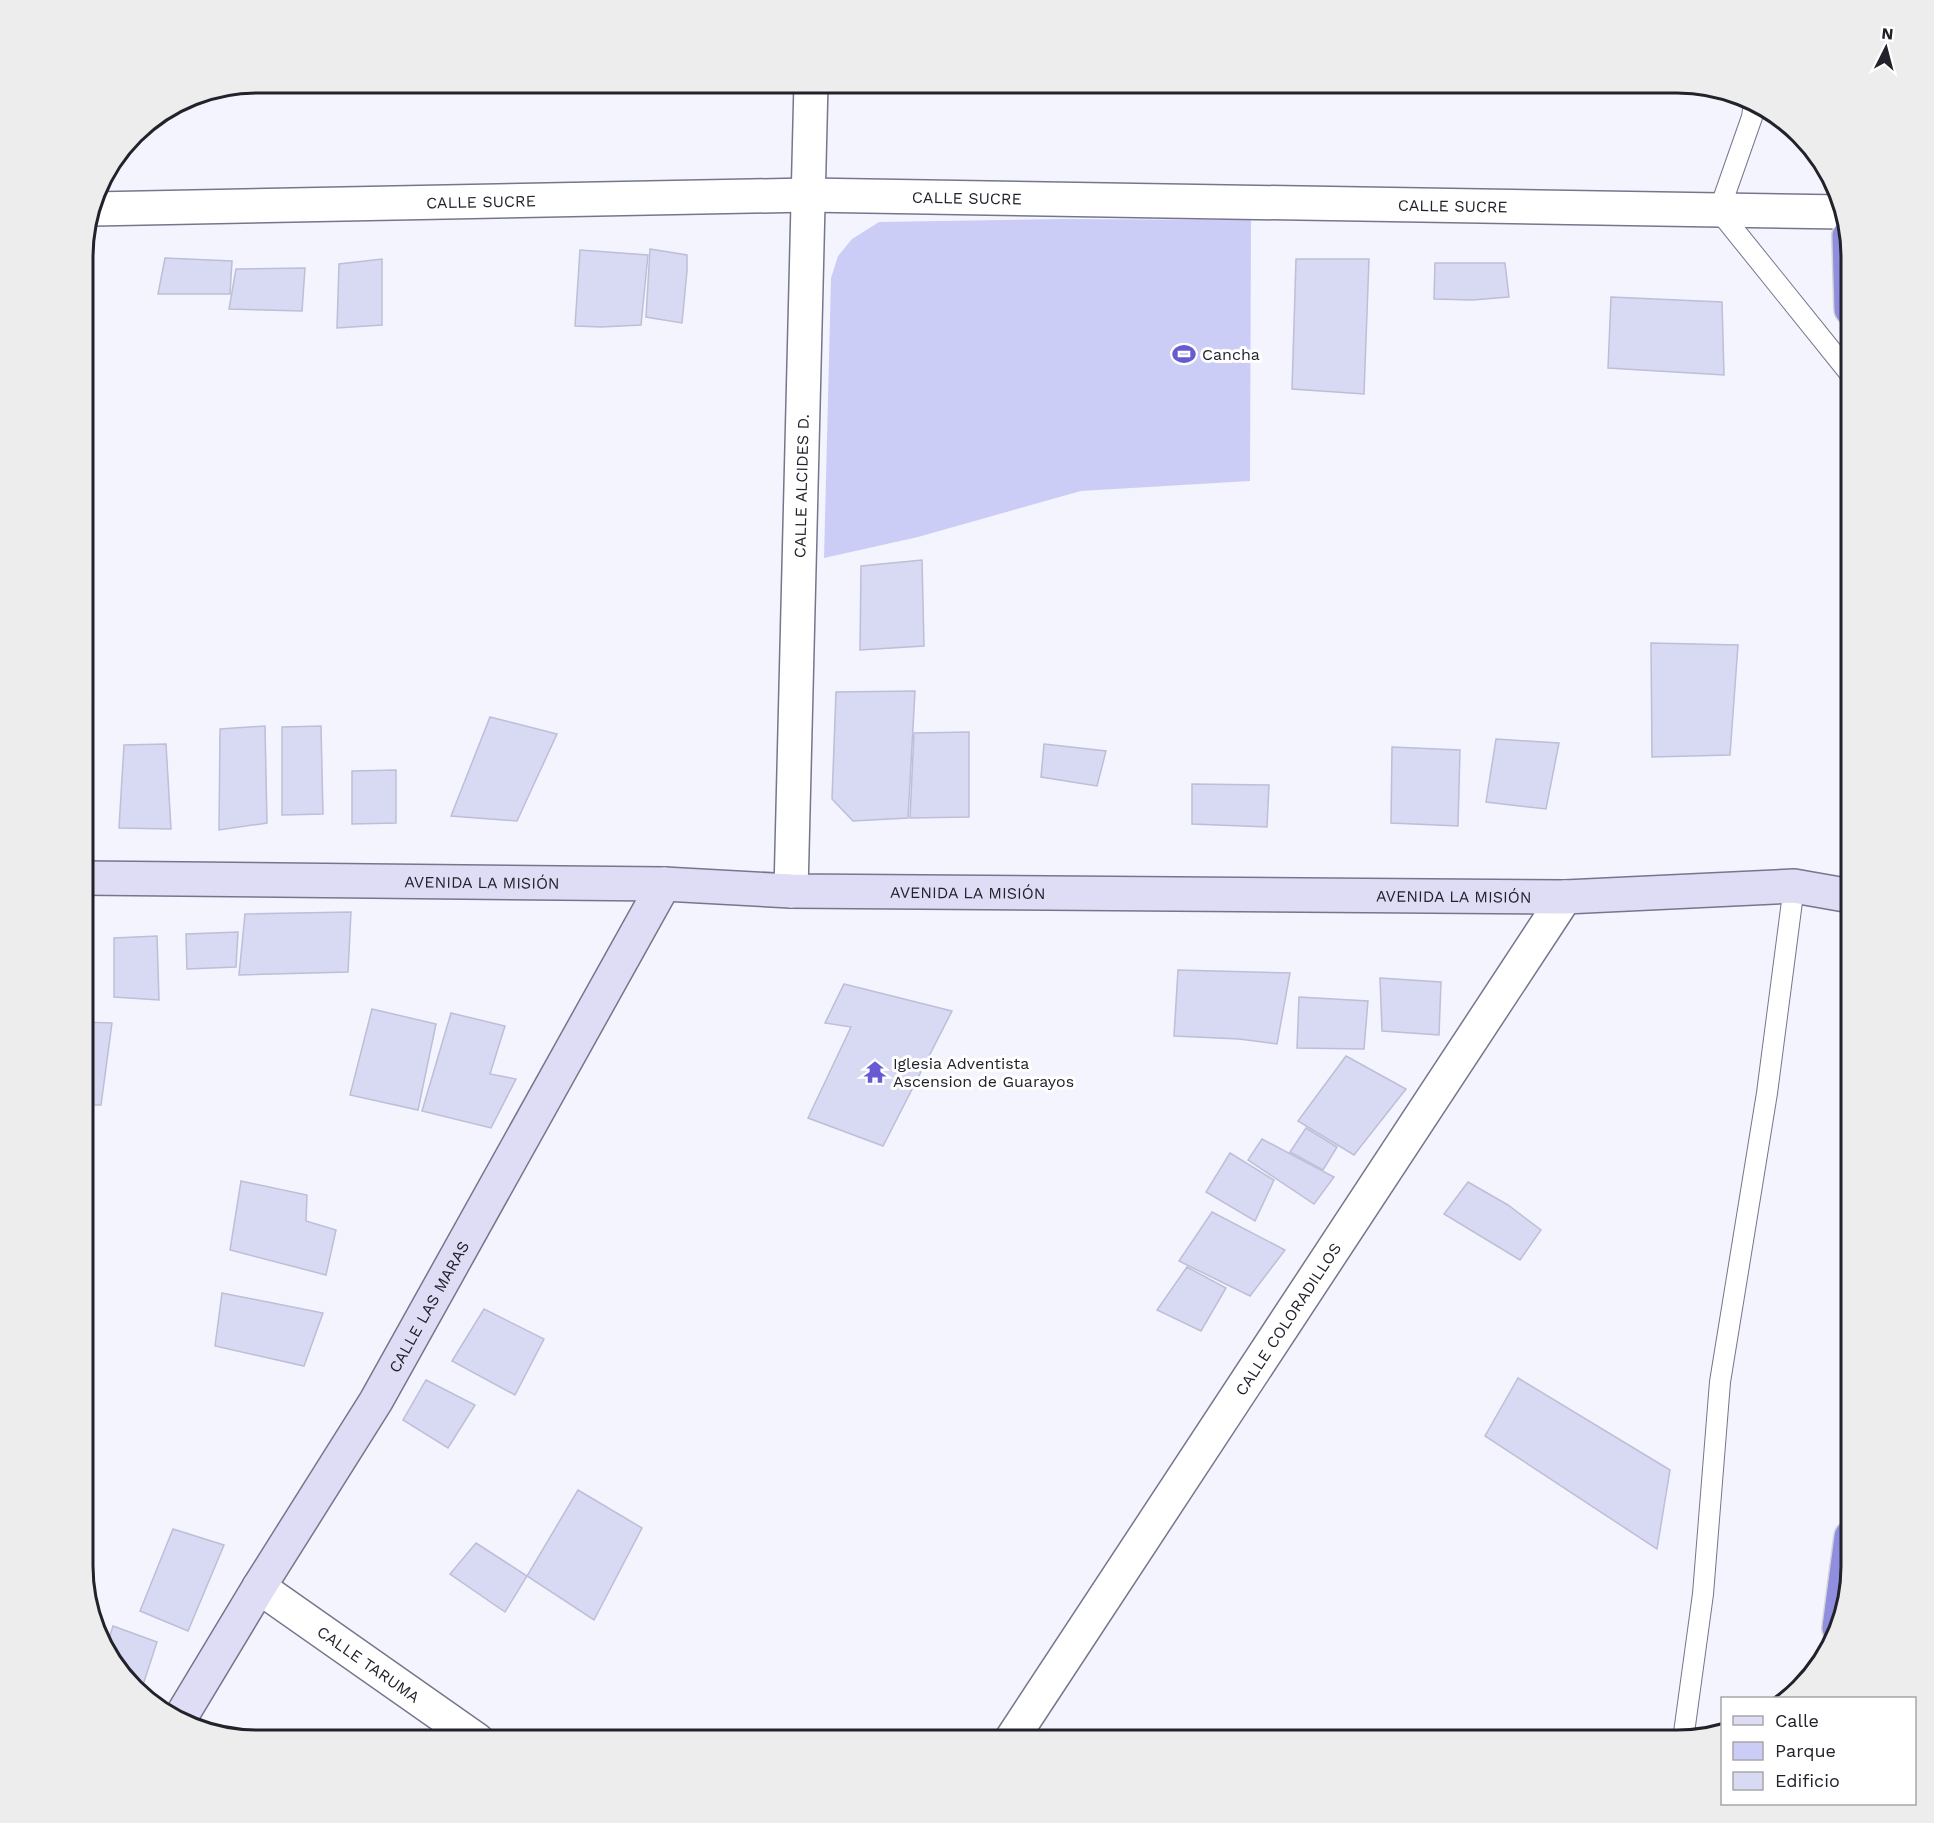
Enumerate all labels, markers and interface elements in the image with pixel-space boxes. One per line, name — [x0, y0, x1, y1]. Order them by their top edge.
north arrow — [1856, 18, 1916, 78]
text: N — [1881, 24, 1894, 44]
street label: CALLE SUCRE — [912, 188, 1022, 209]
street label: CALLE SUCRE — [426, 191, 536, 212]
street label: CALLE SUCRE — [1398, 196, 1508, 216]
sports icon: Cancha — [1171, 341, 1197, 367]
place label: Cancha — [1202, 345, 1260, 364]
street label: CALLE ALCIDES D. — [790, 414, 813, 558]
street label: AVENIDA LA MISIÓN — [404, 872, 560, 893]
street label: AVENIDA LA MISIÓN — [890, 883, 1046, 903]
street label: AVENIDA LA MISIÓN — [1376, 887, 1532, 907]
place label: Iglesia Adventista Ascension de Guarayos — [893, 1054, 1074, 1091]
temple icon: Iglesia Adventista Ascension de Guarayos — [862, 1059, 888, 1085]
street label: CALLE LAS MARAS — [385, 1238, 473, 1376]
street label: CALLE COLORADILLOS — [1231, 1239, 1345, 1399]
street label: CALLE TARUMA — [313, 1622, 424, 1707]
legend — [1721, 1697, 1916, 1805]
text: Calle — [1775, 1710, 1819, 1731]
text: Parque — [1775, 1740, 1836, 1761]
text: Edificio — [1775, 1770, 1840, 1791]

